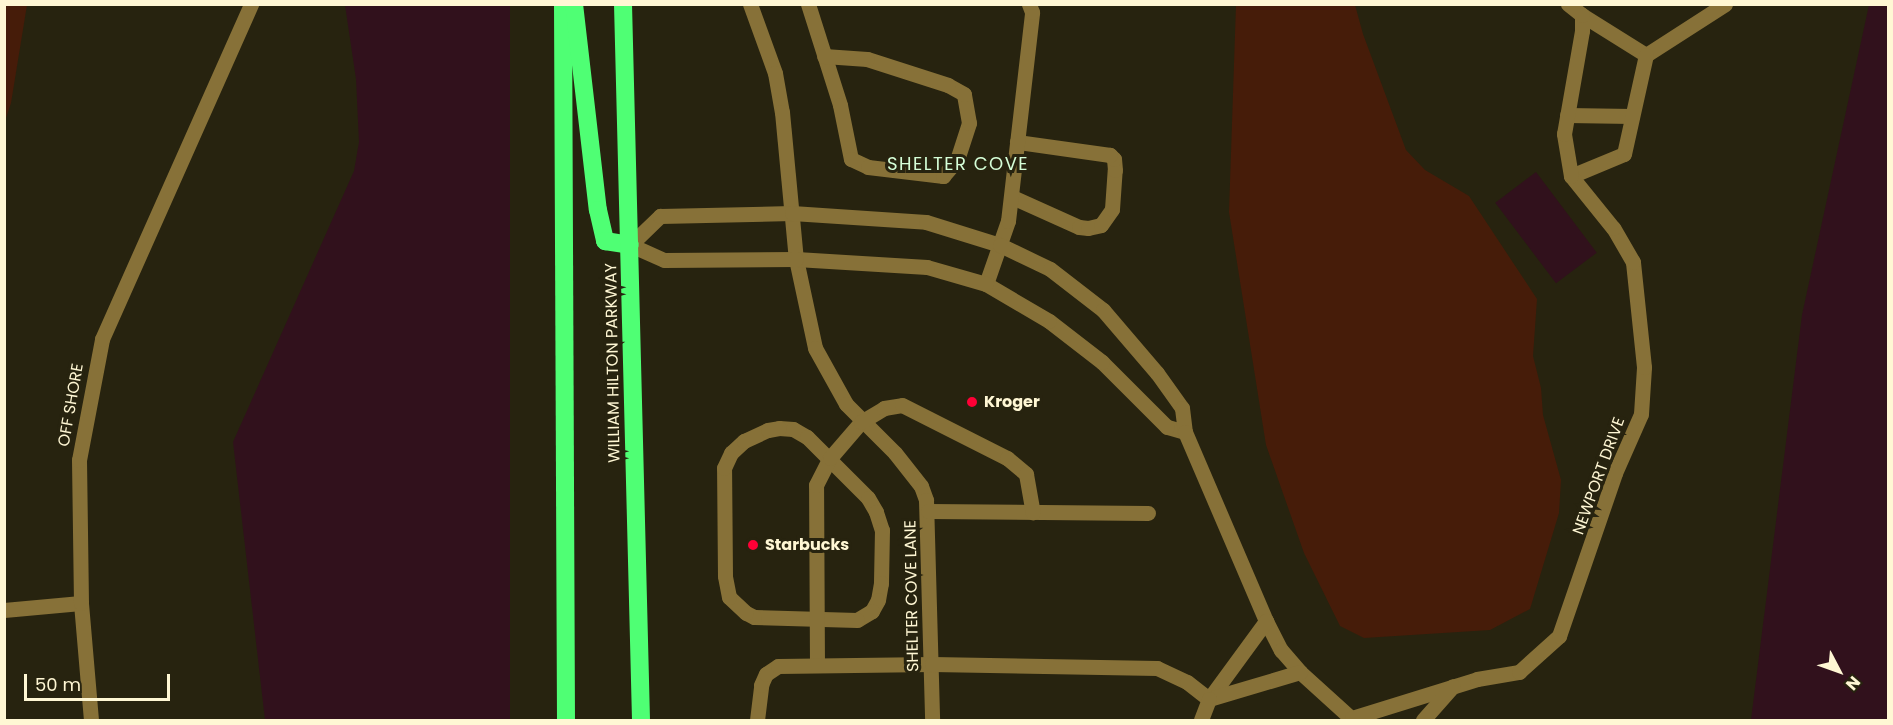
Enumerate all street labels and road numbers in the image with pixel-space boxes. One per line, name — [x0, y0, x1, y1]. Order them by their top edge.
street label: WILLIAM HILTON PARKWAY — [602, 263, 624, 463]
street label: OFF SHORE — [54, 362, 88, 448]
street label: NEWPORT DRIVE — [1569, 415, 1629, 537]
street label: SHELTER COVE LANE — [901, 520, 923, 672]

